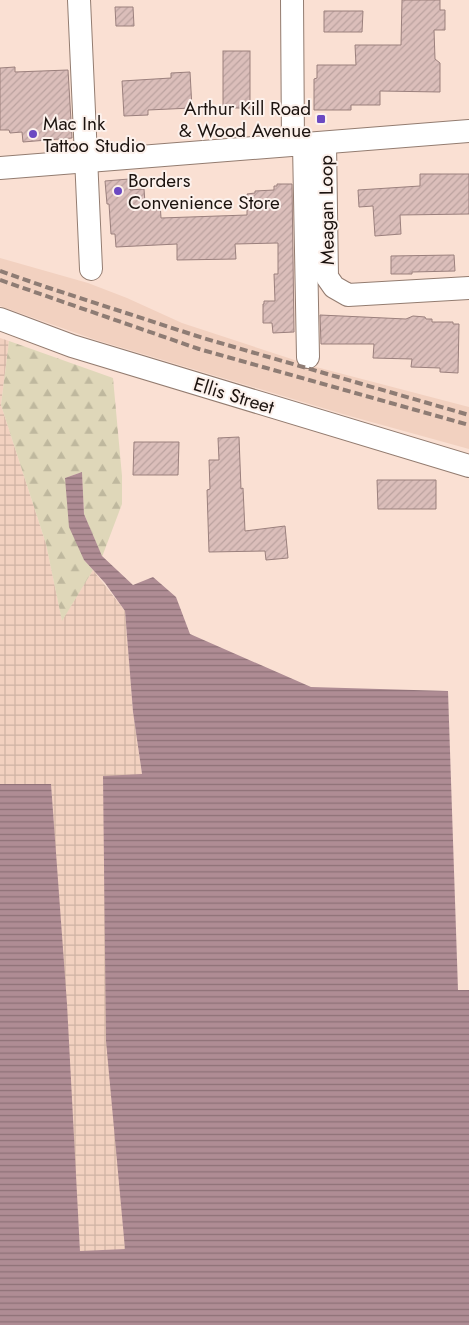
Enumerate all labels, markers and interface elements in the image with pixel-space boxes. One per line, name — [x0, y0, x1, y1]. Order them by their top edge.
place label: Arthur Kill Road & Wood Avenue — [179, 95, 311, 144]
place label: Mac Ink Tattoo Studio — [43, 110, 146, 159]
marker: Arthur Kill Road & Wood Avenue — [315, 113, 327, 125]
marker: Mac Ink Tattoo Studio — [27, 128, 39, 140]
street label: Meagan Loop — [312, 155, 341, 265]
place label: Borders Convenience Store — [128, 167, 280, 216]
marker: Borders Convenience Store — [112, 185, 124, 197]
street label: Ellis Street — [190, 370, 278, 421]

